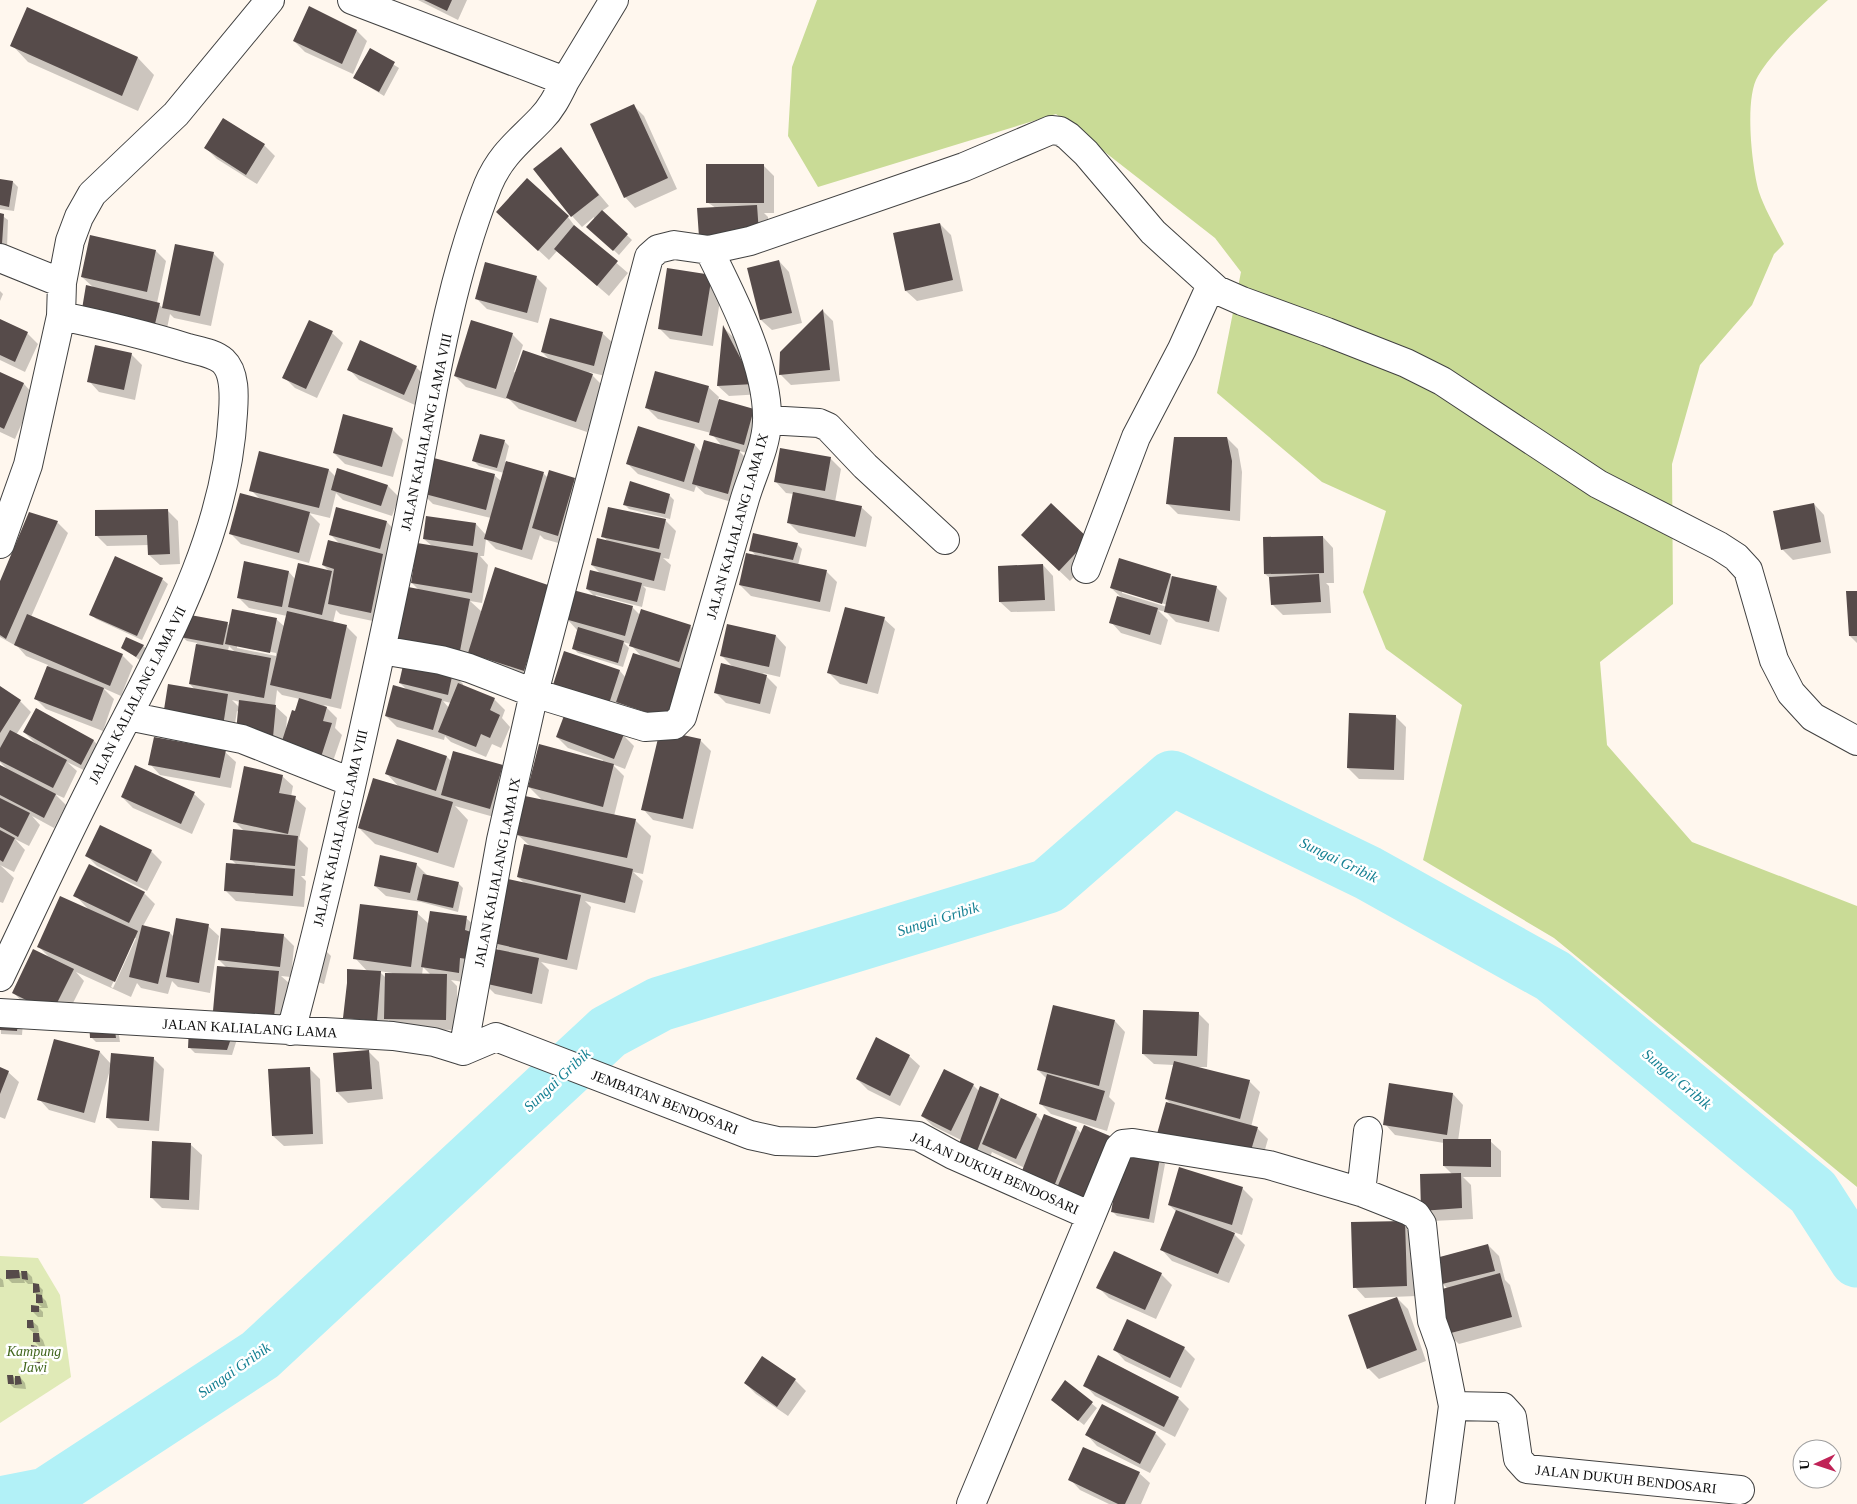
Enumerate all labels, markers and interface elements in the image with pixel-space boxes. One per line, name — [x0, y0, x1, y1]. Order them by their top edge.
street label: JALAN KALIALANG LAMA VIII — [398, 332, 455, 532]
street label: JALAN KALIALANG LAMA IX — [704, 432, 771, 621]
street label: JALAN KALIALANG LAMA VII — [86, 604, 189, 786]
street label: JALAN KALIALANG LAMA VIII — [311, 728, 371, 928]
street label: JALAN KALIALANG LAMA IX — [472, 776, 523, 968]
water label: Sungai Gribik — [1297, 834, 1381, 886]
water label: Sungai Gribik — [895, 899, 981, 939]
street label: JALAN KALIALANG LAMA — [162, 1016, 339, 1041]
water label: Sungai Gribik — [521, 1045, 594, 1115]
water label: Sungai Gribik — [1639, 1046, 1715, 1113]
street label: JEMBATAN BENDOSARI — [589, 1068, 740, 1137]
street label: JALAN DUKUH BENDOSARI — [909, 1130, 1081, 1217]
water label: Sungai Gribik — [195, 1339, 274, 1401]
park label: Kampung Jawi — [6, 1344, 61, 1375]
north arrow — [1792, 1439, 1842, 1489]
text: U — [1797, 1459, 1812, 1470]
street label: JALAN DUKUH BENDOSARI — [1535, 1463, 1718, 1497]

